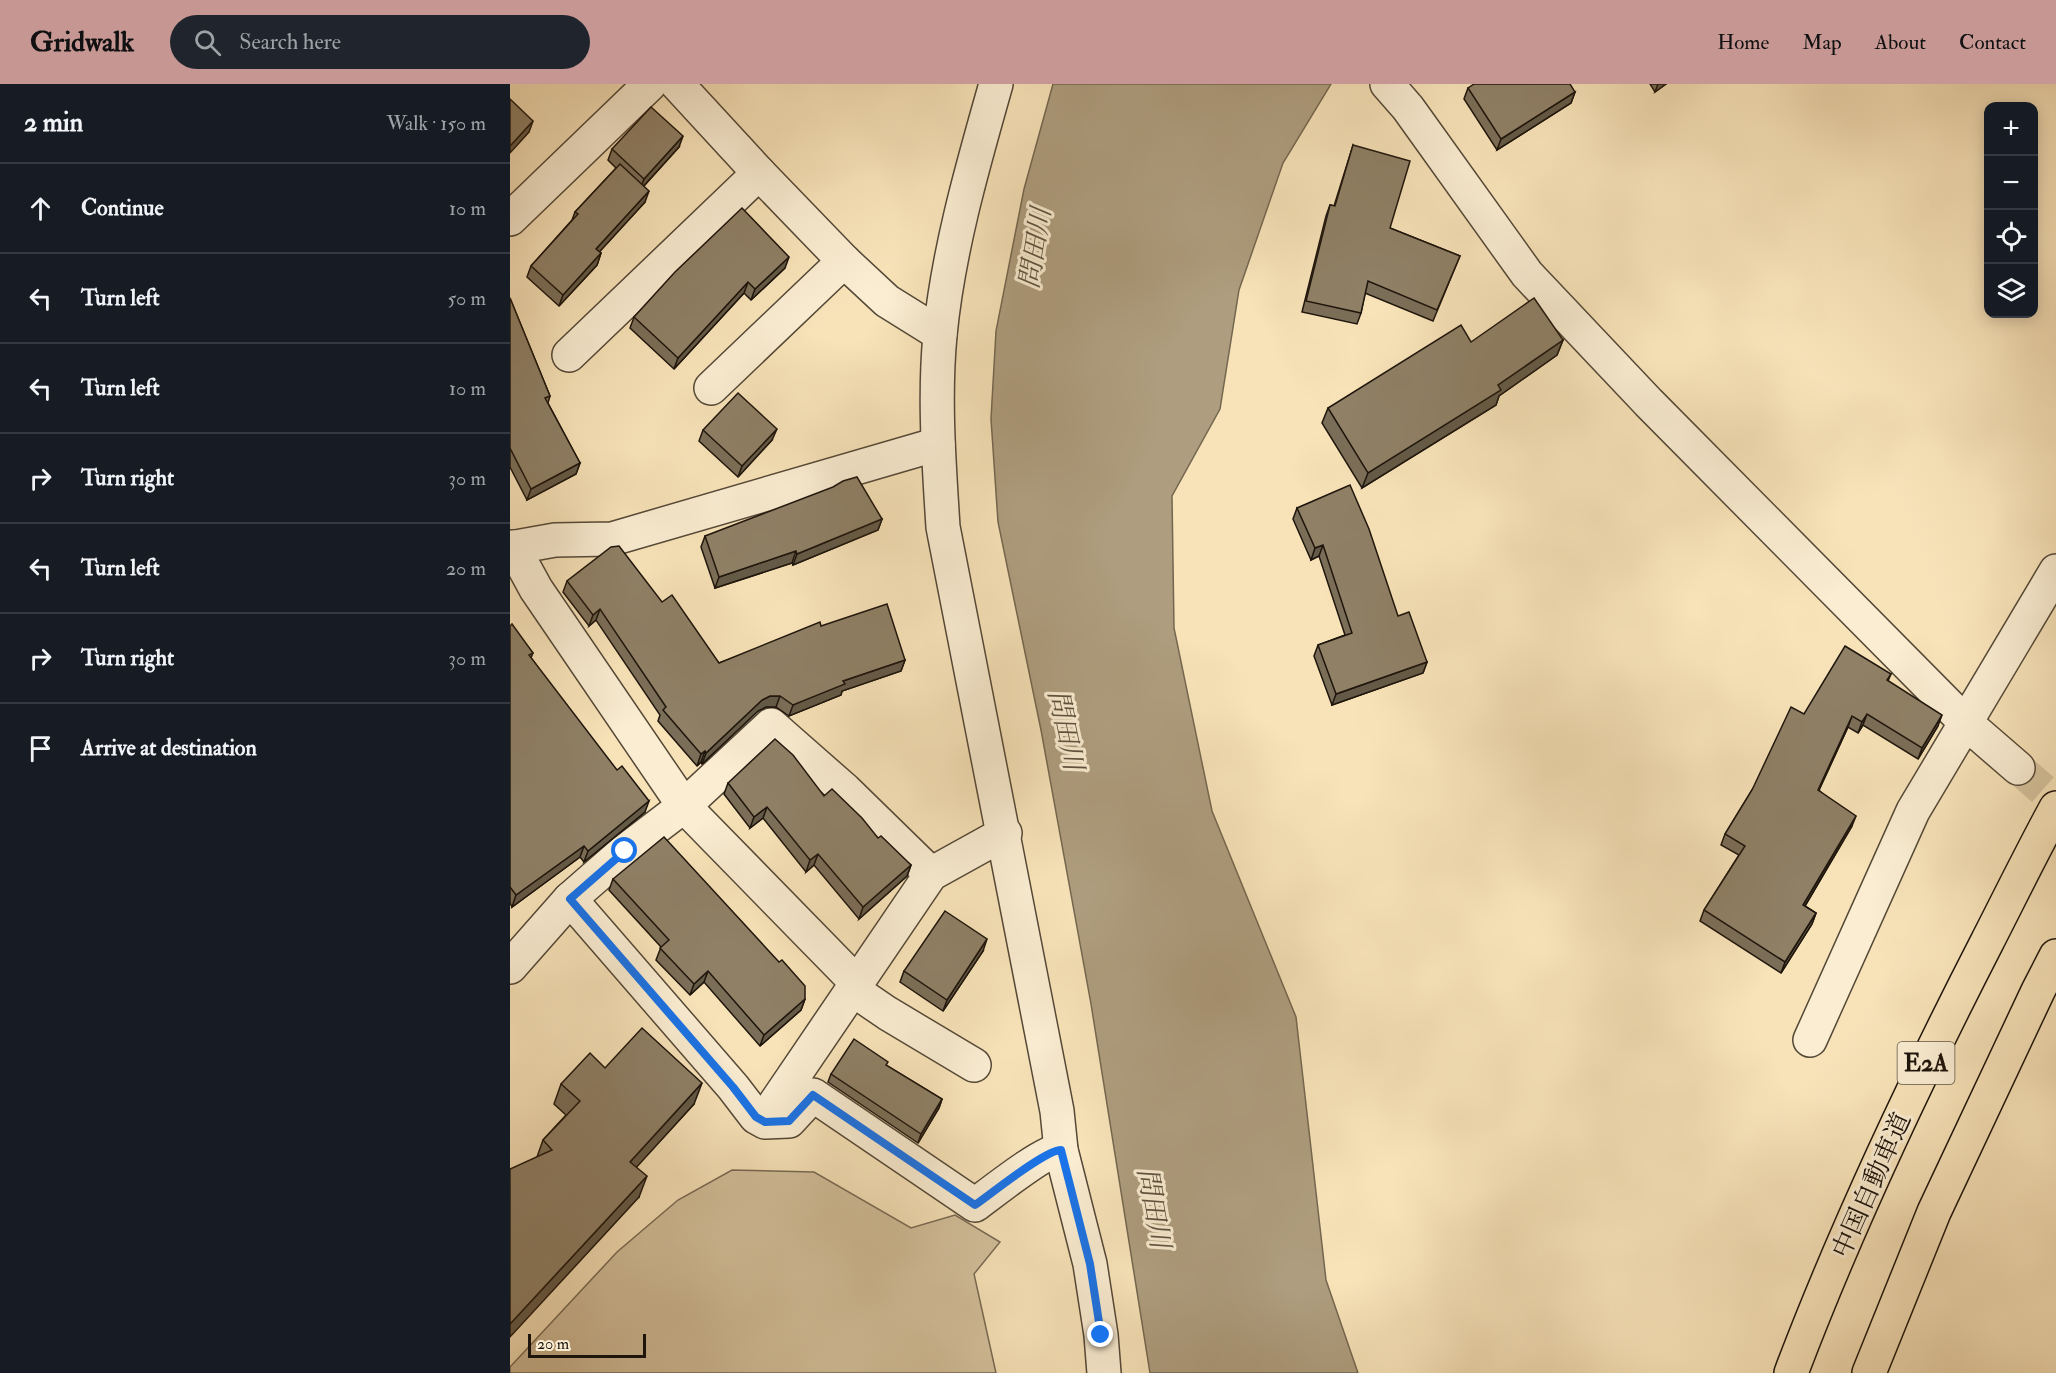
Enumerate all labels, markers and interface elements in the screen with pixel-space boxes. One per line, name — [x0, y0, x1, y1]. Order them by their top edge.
search box — [170, 15, 590, 69]
text: Gridwalk — [30, 25, 134, 60]
icon: search — [191, 26, 224, 59]
text: Search here — [239, 28, 341, 56]
text: Home — [1717, 29, 1769, 56]
text: Map — [1802, 29, 1842, 56]
text: About — [1875, 29, 1926, 56]
text: Contact — [1959, 29, 2026, 56]
map controls — [1984, 102, 2038, 318]
button: + — [1984, 102, 2038, 156]
text: 2 min — [24, 107, 83, 139]
text: Walk · 150 m — [386, 111, 486, 136]
button: − — [1984, 156, 2038, 210]
icon: ahead — [24, 192, 57, 225]
text: Continue — [81, 194, 164, 222]
text: 10 m — [449, 196, 486, 221]
water label: 問田川 — [1013, 203, 1059, 291]
button: locate — [1984, 210, 2038, 264]
button: layers — [1984, 264, 2038, 318]
icon: left — [24, 282, 57, 315]
text: Turn left — [81, 284, 160, 312]
text: 50 m — [447, 286, 486, 311]
icon: left — [24, 372, 57, 405]
text: Turn left — [81, 374, 160, 402]
text: 10 m — [449, 376, 486, 401]
icon: right — [24, 462, 57, 495]
text: Turn right — [81, 464, 174, 492]
text: 30 m — [448, 466, 486, 491]
icon: left — [24, 552, 57, 585]
text: Turn left — [81, 554, 160, 582]
text: 20 m — [446, 556, 486, 581]
icon: right — [24, 642, 57, 675]
text: Turn right — [81, 644, 174, 672]
text: 30 m — [448, 646, 486, 671]
water label: 問田川 — [1041, 687, 1091, 776]
icon: arrive — [24, 732, 57, 765]
text: Arrive at destination — [81, 734, 257, 762]
route start — [611, 837, 637, 863]
road number: E2A — [1898, 1042, 1954, 1084]
street label: 中国自動車道 — [1826, 1108, 1918, 1263]
water label: 問田川 — [1130, 1165, 1177, 1254]
route end — [1087, 1321, 1113, 1347]
scale bar — [528, 1331, 646, 1358]
text: 20 m — [537, 1334, 569, 1354]

